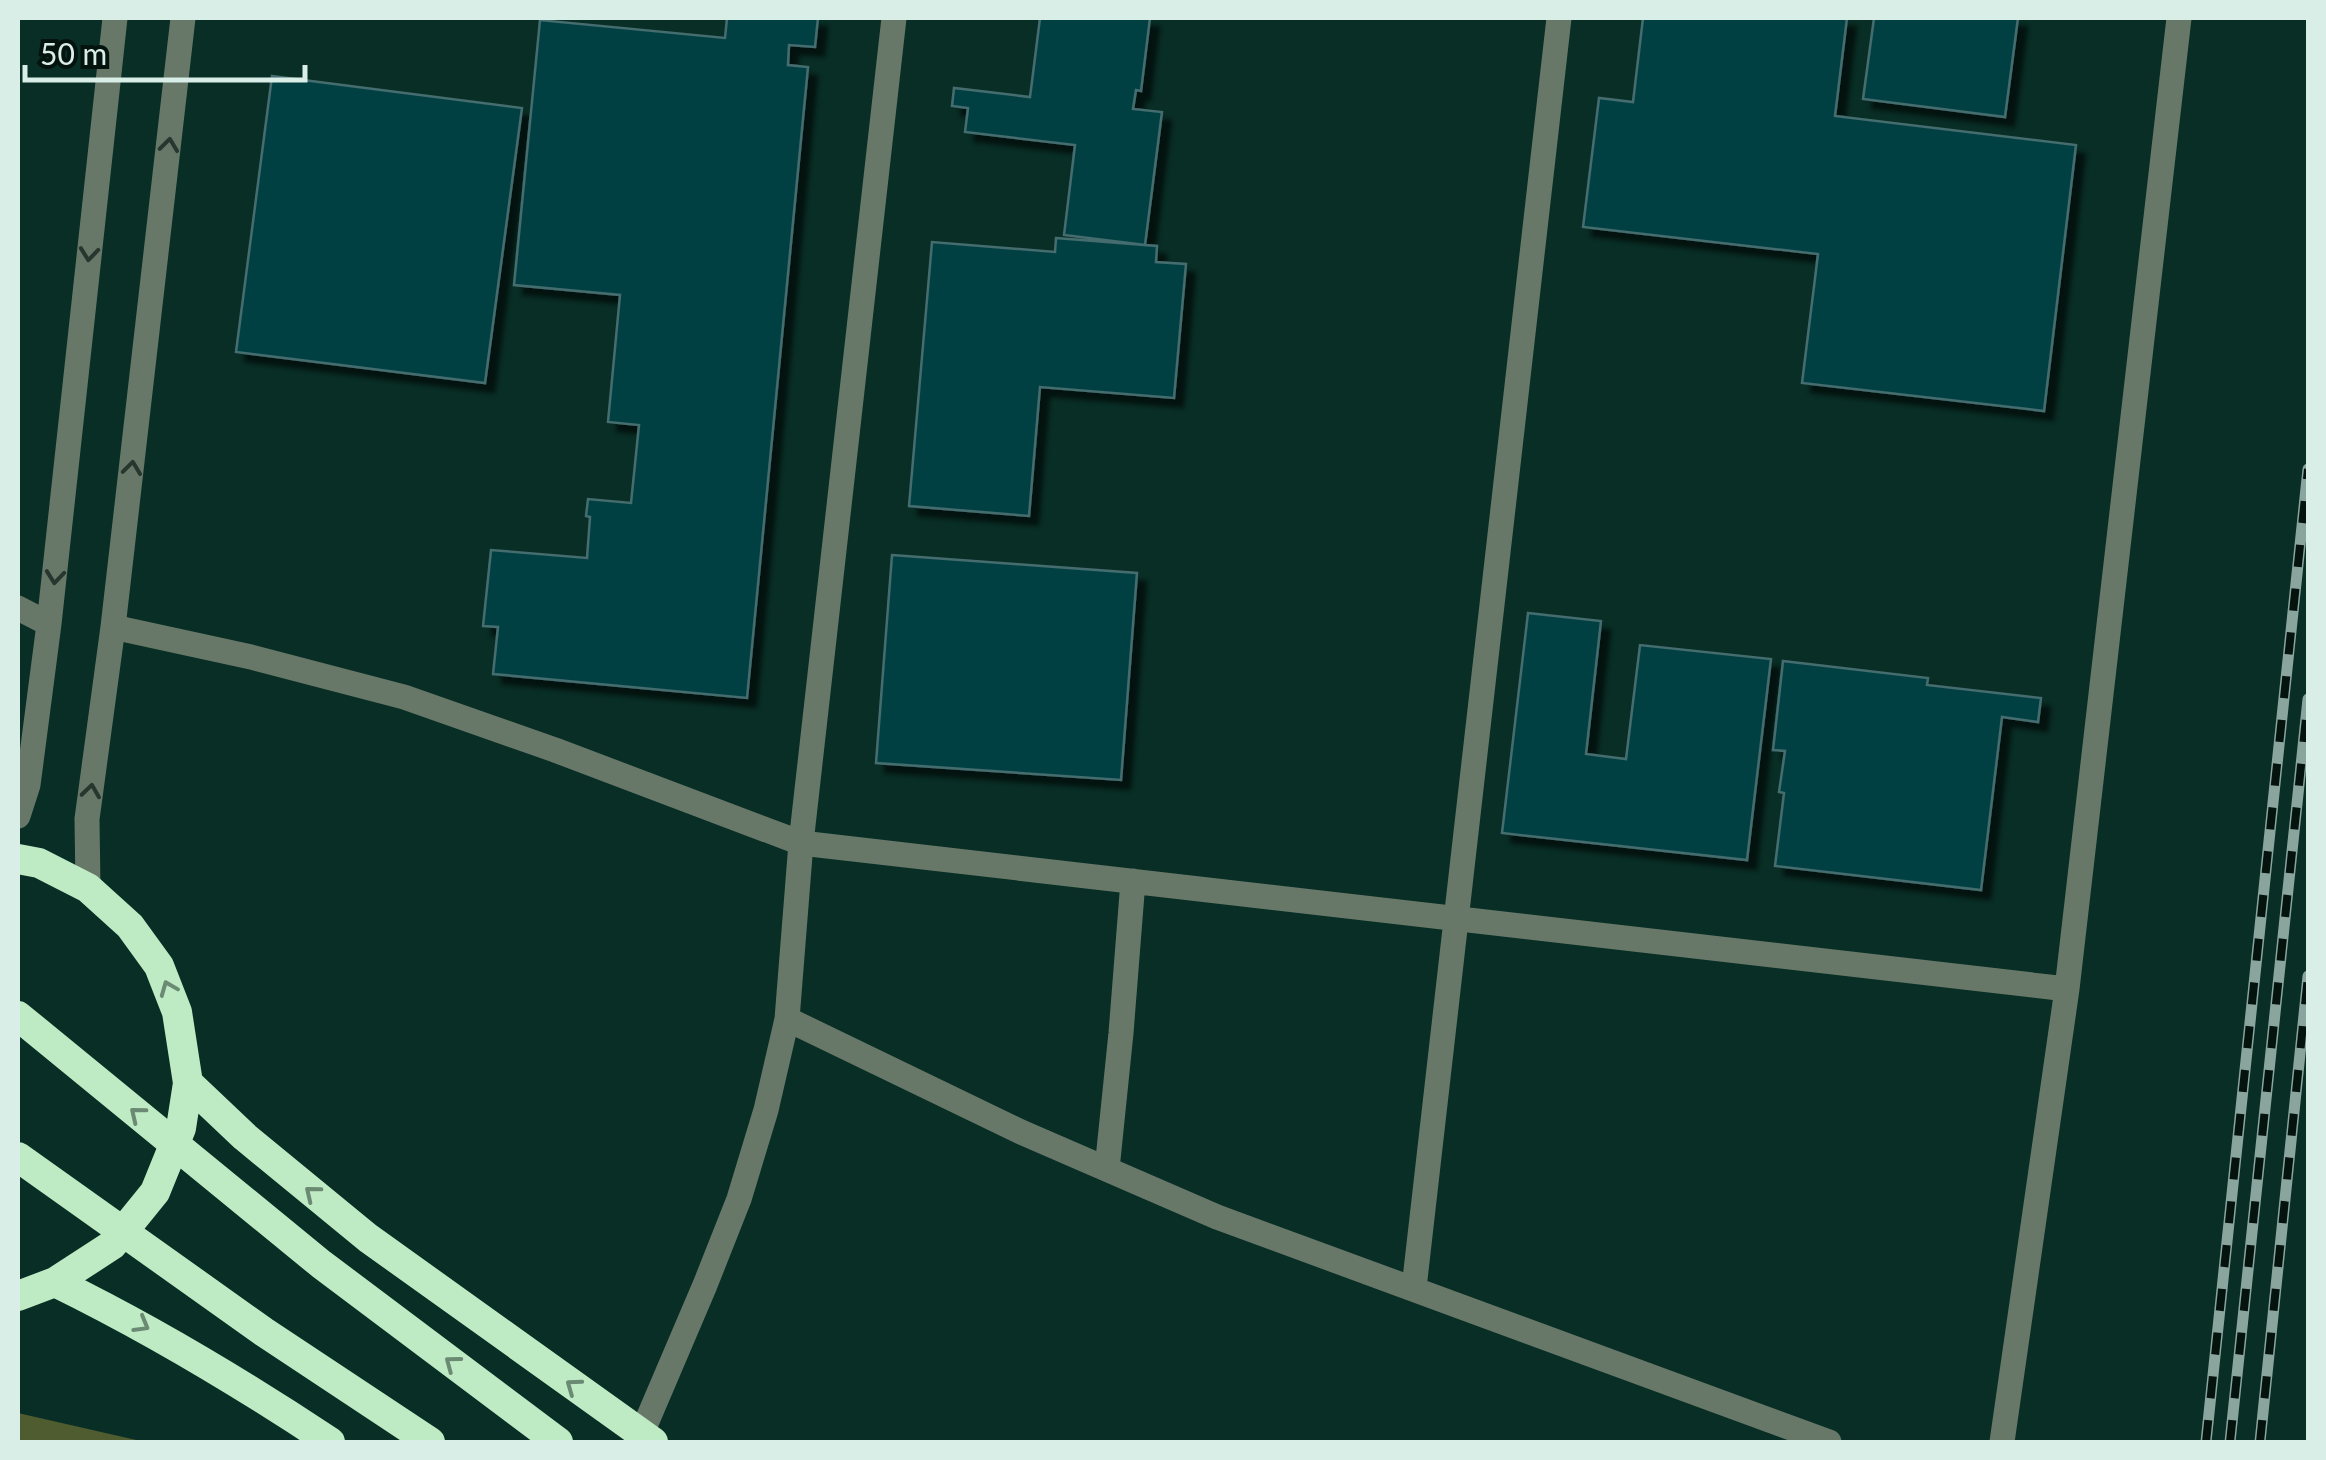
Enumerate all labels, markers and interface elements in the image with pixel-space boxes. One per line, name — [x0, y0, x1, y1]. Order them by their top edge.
scale bar — [25, 20, 305, 82]
text: 50 m — [40, 35, 107, 71]
one-way arrow — [158, 137, 179, 153]
one-way arrow — [79, 246, 100, 262]
one-way arrow — [121, 460, 142, 476]
one-way arrow — [44, 569, 66, 585]
one-way arrow — [80, 782, 101, 798]
one-way arrow — [159, 981, 179, 998]
one-way arrow — [130, 1108, 148, 1126]
one-way arrow — [305, 1187, 323, 1205]
one-way arrow — [131, 1313, 149, 1333]
one-way arrow — [445, 1357, 463, 1374]
one-way arrow — [566, 1380, 585, 1398]

